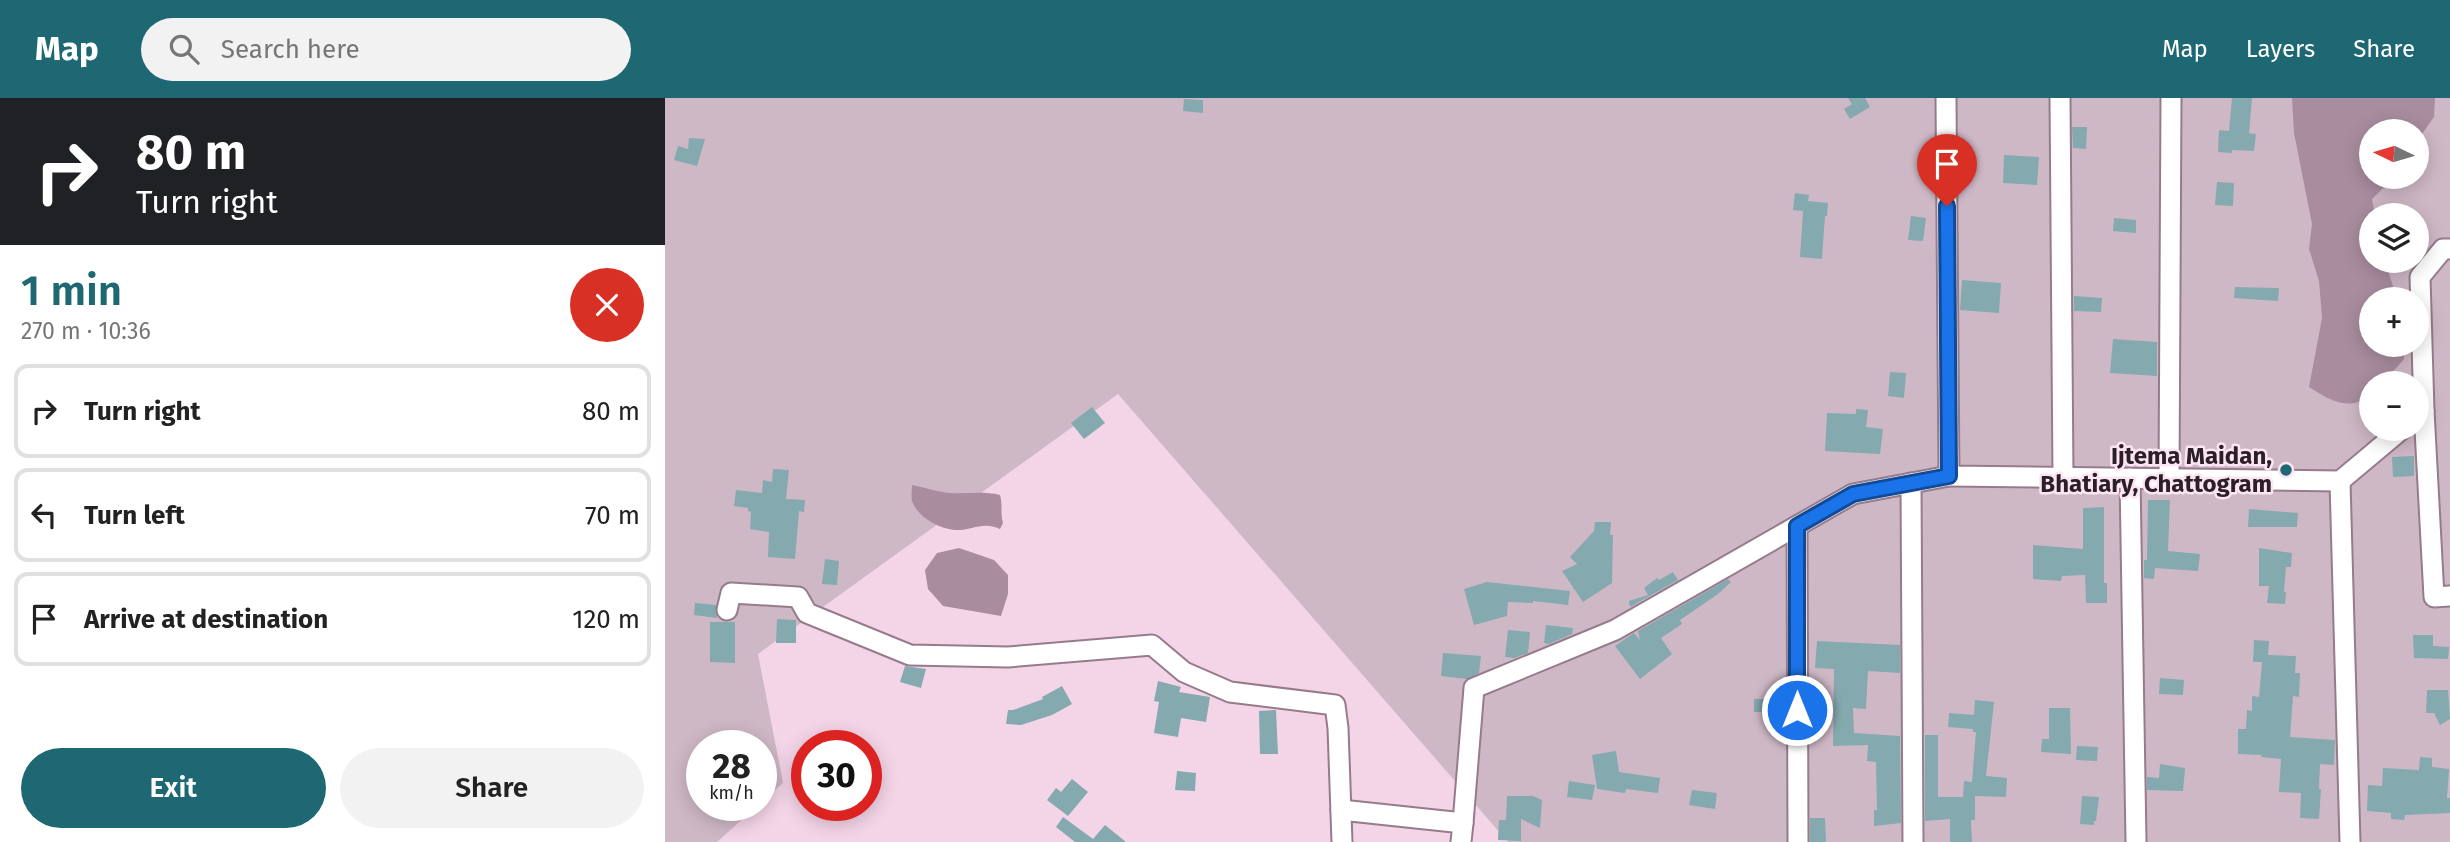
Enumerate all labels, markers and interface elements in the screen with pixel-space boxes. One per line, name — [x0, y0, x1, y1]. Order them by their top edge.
search box — [141, 18, 631, 81]
text: Map — [35, 29, 99, 69]
icon: search — [165, 30, 203, 68]
text: Search here — [221, 34, 360, 65]
text: Map — [2162, 35, 2208, 63]
text: Layers — [2246, 35, 2315, 63]
text: Share — [2353, 35, 2415, 63]
north arrow — [2359, 119, 2429, 189]
map controls — [2359, 119, 2429, 441]
text: 80 m — [136, 123, 246, 182]
icon: right — [21, 126, 112, 217]
pin — [1917, 134, 1977, 206]
icon: arrive — [1928, 145, 1966, 183]
text: Turn right — [136, 183, 278, 221]
button: layers — [2359, 203, 2429, 273]
text: 1 min — [21, 266, 122, 316]
button: close — [570, 268, 644, 342]
button: + — [2359, 287, 2429, 357]
text: 270 m · 10:36 — [21, 317, 151, 345]
button: − — [2359, 371, 2429, 441]
icon: right — [25, 392, 63, 430]
text: Turn right — [84, 396, 201, 427]
text: 80 m — [582, 396, 640, 427]
place label: Ijtema Maidan, Bhatiary, Chattogram — [2040, 442, 2272, 498]
marker: Ijtema Maidan, Bhatiary, Chattogram — [2278, 462, 2294, 478]
icon: left — [25, 496, 63, 534]
text: Turn left — [84, 500, 185, 531]
text: 70 m — [585, 500, 640, 531]
icon: arrive — [25, 600, 63, 638]
text: Arrive at destination — [84, 604, 328, 635]
text: 120 m — [572, 604, 640, 635]
position arrow — [1760, 673, 1834, 747]
speed limit sign: 30 — [791, 730, 882, 821]
text: 28 — [712, 745, 751, 787]
button: Exit — [21, 748, 326, 828]
button: Share — [340, 748, 644, 828]
text: km/h — [709, 782, 754, 804]

